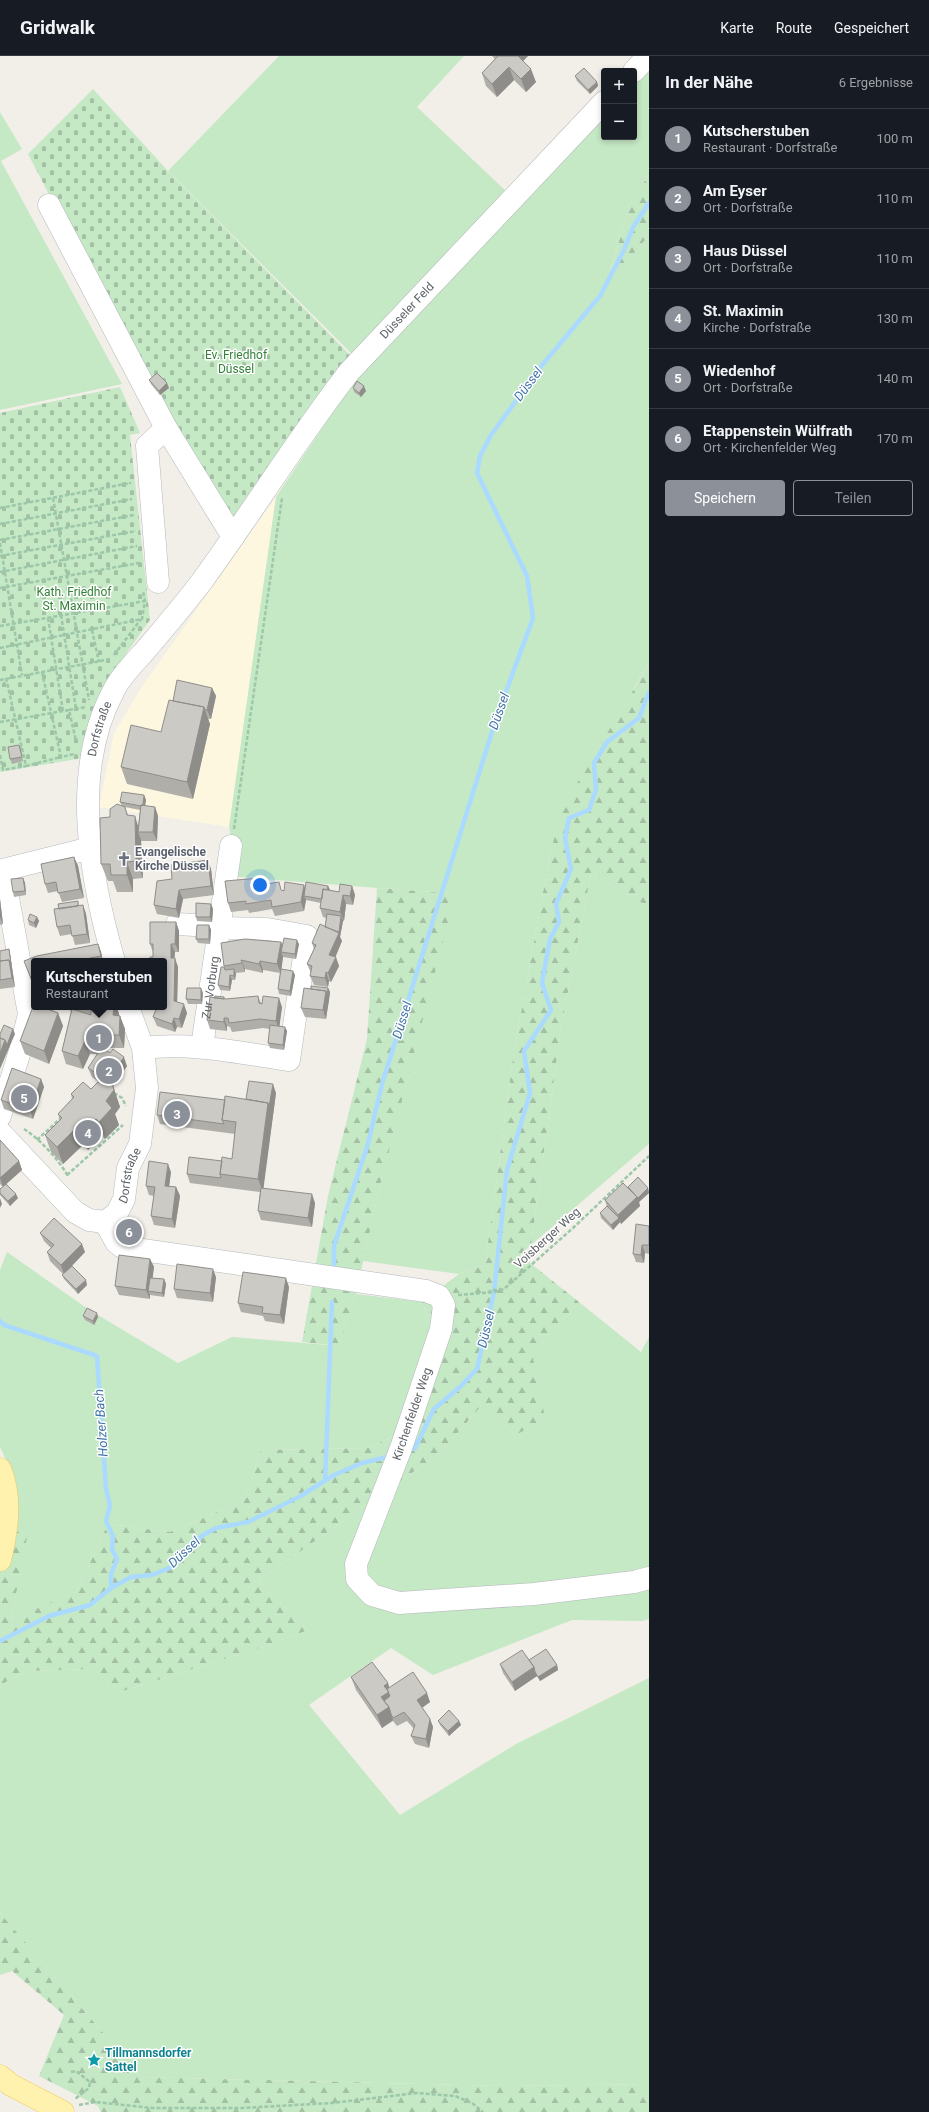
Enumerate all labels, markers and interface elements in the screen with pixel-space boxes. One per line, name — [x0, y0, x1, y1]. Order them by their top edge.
text: Gridwalk — [20, 16, 95, 39]
text: Karte — [720, 20, 754, 36]
text: Route — [776, 20, 812, 36]
text: Gespeichert — [834, 20, 909, 36]
map controls — [601, 68, 637, 140]
button: + — [601, 68, 637, 104]
text: In der Nähe — [665, 72, 753, 92]
text: 6 Ergebnisse — [839, 75, 913, 90]
button: − — [601, 104, 637, 140]
text: Kutscherstuben — [703, 122, 810, 140]
text: 1 — [674, 131, 682, 146]
text: 100 m — [876, 131, 913, 146]
text: Restaurant · Dorfstraße — [703, 140, 837, 155]
text: Am Eyser — [703, 182, 767, 200]
text: 2 — [674, 191, 682, 206]
text: 110 m — [876, 191, 913, 206]
text: Ort · Dorfstraße — [703, 200, 793, 215]
text: Haus Düssel — [703, 242, 787, 260]
text: 3 — [674, 251, 682, 266]
text: 110 m — [876, 251, 913, 266]
text: Ort · Dorfstraße — [703, 260, 793, 275]
street label: Düsseler Feld — [377, 280, 437, 342]
text: St. Maximin — [703, 302, 784, 320]
text: 4 — [674, 311, 682, 326]
text: 130 m — [876, 311, 913, 326]
text: Kirche · Dorfstraße — [703, 320, 811, 335]
park label: Ev. Friedhof Düssel — [205, 348, 268, 376]
text: Wiedenhof — [703, 362, 775, 380]
water label: Düssel — [511, 364, 546, 404]
text: 5 — [674, 371, 682, 386]
text: 140 m — [876, 371, 913, 386]
text: Ort · Dorfstraße — [703, 380, 793, 395]
text: Etappenstein Wülfrath — [703, 422, 852, 440]
text: 6 — [674, 431, 682, 446]
text: 170 m — [876, 431, 913, 446]
text: Ort · Kirchenfelder Weg — [703, 440, 836, 455]
button: Speichern — [665, 480, 785, 516]
button: Teilen — [793, 480, 913, 516]
park label: Kath. Friedhof St. Maximin — [37, 585, 112, 613]
water label: Düssel — [486, 690, 513, 731]
street label: Dorfstraße — [85, 699, 114, 758]
place label: Evangelische Kirche Düssel — [135, 845, 209, 873]
church icon: Evangelische Kirche Düssel — [116, 851, 132, 867]
your location — [250, 875, 270, 895]
street label: Zur Vorburg — [199, 955, 222, 1020]
popup — [31, 958, 167, 1010]
text: Kutscherstuben — [46, 968, 152, 986]
text: Restaurant — [46, 986, 109, 1001]
water label: Düssel — [389, 999, 415, 1040]
pin: 1 — [86, 1023, 112, 1053]
pin: 2 — [96, 1056, 122, 1086]
pin: 5 — [11, 1083, 37, 1113]
pin: 3 — [164, 1099, 190, 1129]
pin: 4 — [75, 1118, 101, 1148]
street label: Dorfstraße — [116, 1145, 144, 1206]
street label: Voisberger Weg — [511, 1205, 583, 1271]
pin: 6 — [116, 1217, 142, 1247]
water label: Düssel — [474, 1308, 498, 1349]
street label: Kirchenfelder Weg — [390, 1366, 434, 1462]
water label: Holzer Bach — [91, 1389, 111, 1457]
water label: Düssel — [165, 1533, 204, 1570]
place label: Tillmannsdorfer Sattel — [105, 2046, 192, 2074]
place icon: Tillmannsdorfer Sattel — [86, 2052, 102, 2068]

